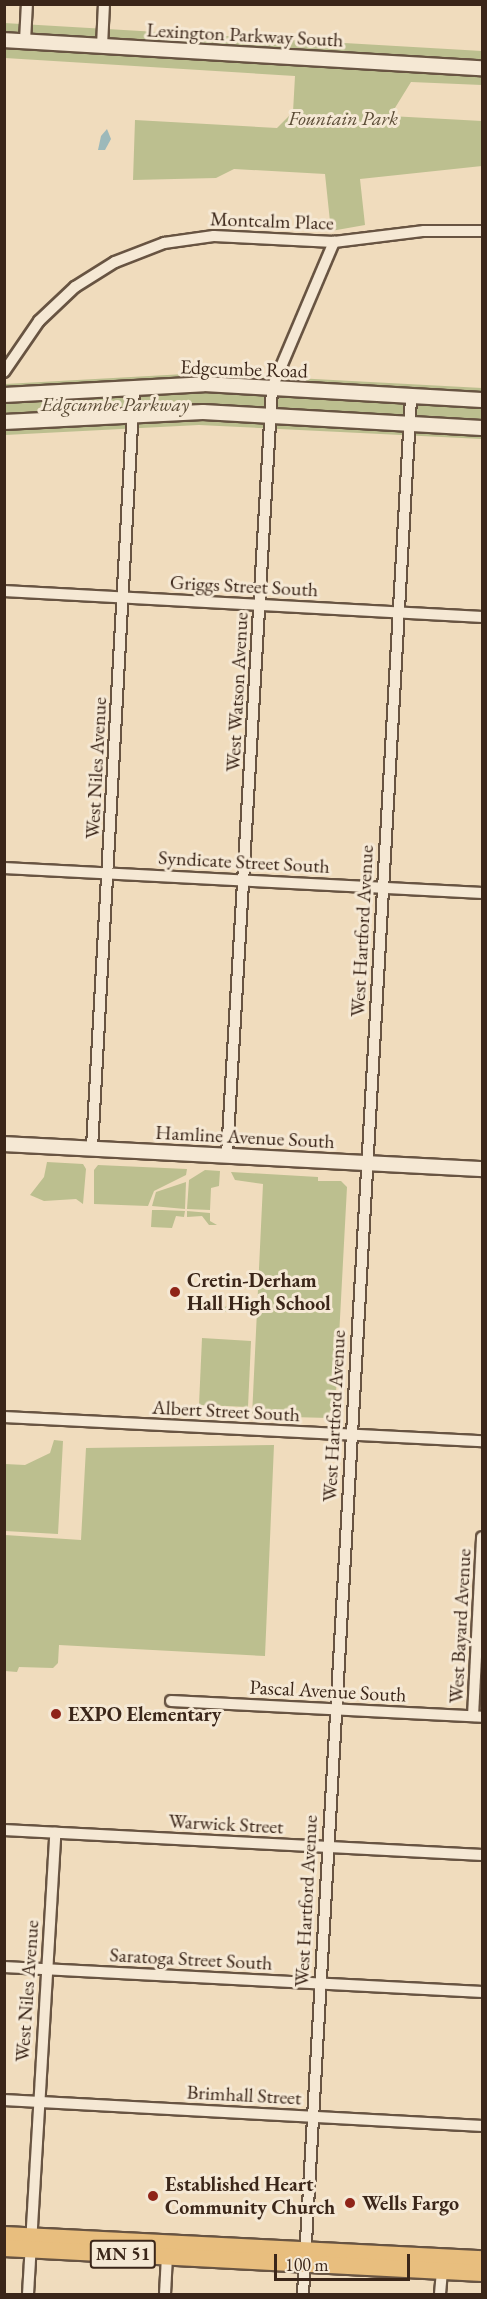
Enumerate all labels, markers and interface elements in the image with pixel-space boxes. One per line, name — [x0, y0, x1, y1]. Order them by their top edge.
street label: Lexington Parkway South — [146, 18, 344, 52]
park label: Fountain Park — [288, 106, 398, 130]
street label: Montcalm Place — [210, 207, 334, 235]
street label: Edgcumbe Road — [180, 355, 308, 383]
park label: Edgcumbe Parkway — [41, 392, 189, 416]
street label: Griggs Street South — [169, 570, 319, 602]
street label: West Watson Avenue — [221, 612, 253, 772]
street label: West Niles Avenue — [80, 696, 112, 840]
street label: West Hartford Avenue — [346, 845, 378, 1017]
street label: Syndicate Street South — [158, 846, 330, 878]
street label: Hamline Avenue South — [155, 1120, 335, 1154]
place label: Cretin-Derham Hall High School — [187, 1268, 331, 1315]
marker: Cretin-Derham Hall High School — [168, 1285, 182, 1299]
street label: West Hartford Avenue — [318, 1330, 350, 1502]
street label: Albert Street South — [151, 1395, 301, 1427]
street label: West Bayard Avenue — [444, 1548, 476, 1704]
street label: Pascal Avenue South — [249, 1675, 407, 1707]
place label: EXPO Elementary — [68, 1702, 221, 1726]
marker: EXPO Elementary — [49, 1707, 63, 1721]
street label: Warwick Street — [168, 1809, 284, 1839]
street label: West Hartford Avenue — [290, 1815, 322, 1987]
street label: West Niles Avenue — [10, 1919, 44, 2063]
street label: Saratoga Street South — [109, 1943, 273, 1975]
street label: Brimhall Street — [186, 2080, 302, 2110]
place label: Established Heart Community Church — [165, 2172, 335, 2219]
marker: Established Heart Community Church — [146, 2189, 160, 2203]
place label: Wells Fargo — [362, 2191, 459, 2215]
marker: Wells Fargo — [343, 2196, 357, 2210]
road number: MN 51 — [88, 2239, 158, 2269]
scale bar — [277, 2242, 414, 2280]
text: 100 m — [285, 2253, 329, 2276]

